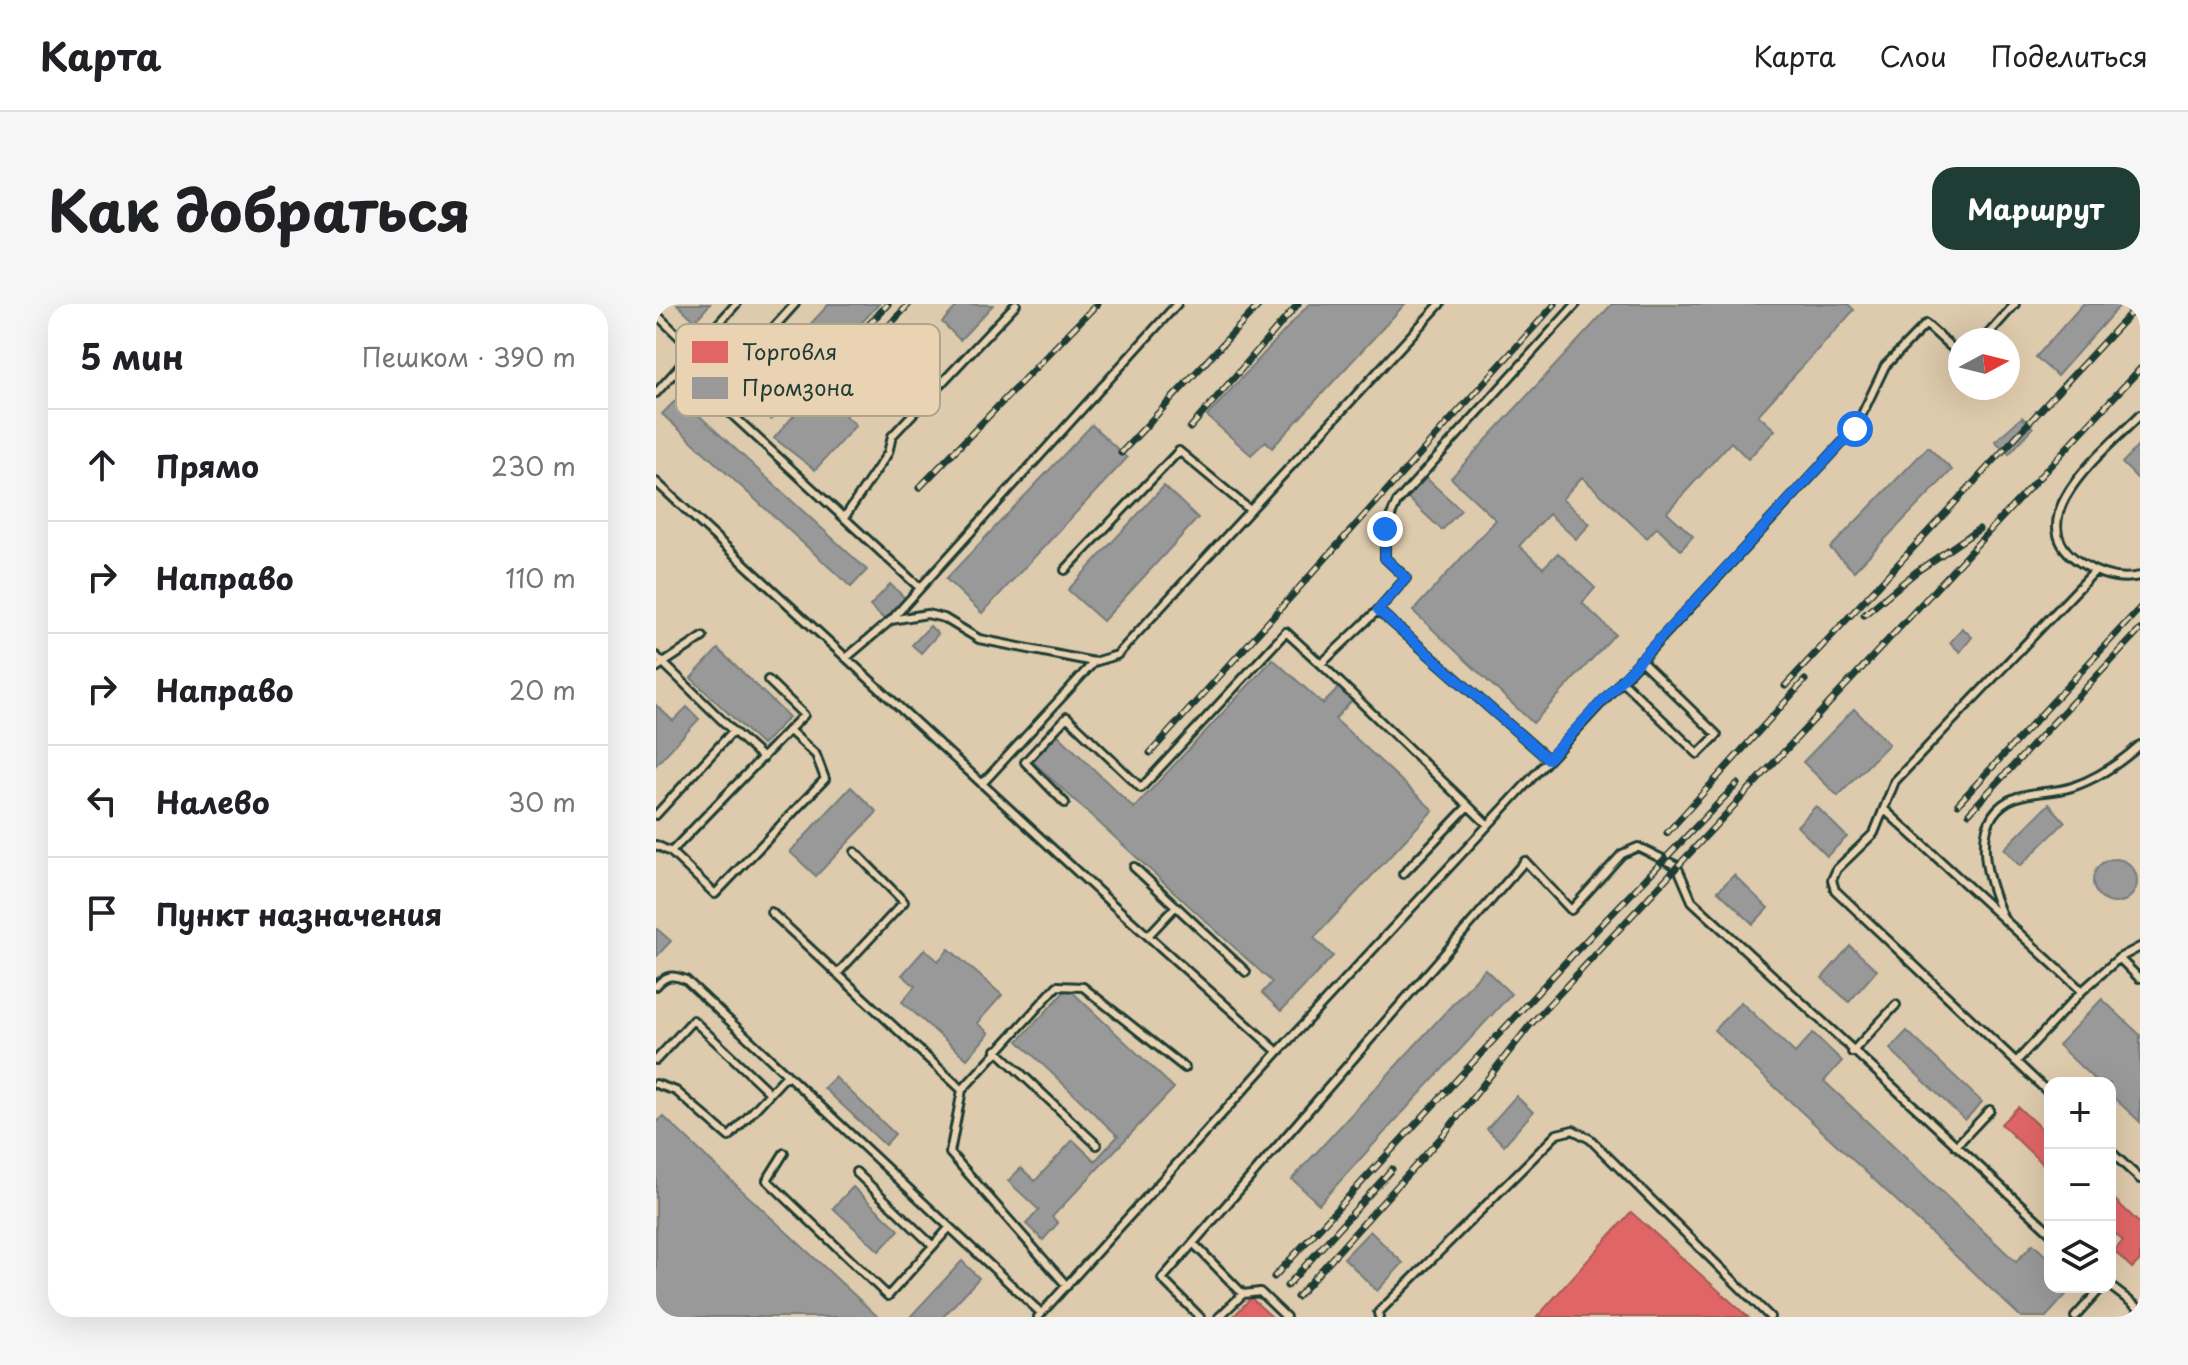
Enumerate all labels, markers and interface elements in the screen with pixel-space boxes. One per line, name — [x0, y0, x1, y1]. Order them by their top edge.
text: Карта — [40, 27, 162, 84]
text: Карта — [1753, 34, 1836, 77]
text: Слои — [1880, 34, 1947, 77]
text: Поделиться — [1991, 34, 2148, 77]
text: Как добраться — [48, 166, 471, 251]
button: Маршрут — [1932, 167, 2140, 250]
legend — [676, 324, 940, 416]
north arrow — [1948, 328, 2020, 400]
text: 5 мин — [80, 330, 184, 382]
text: Торговля — [742, 334, 837, 367]
text: Пешком · 390 m — [362, 337, 576, 376]
text: Промзона — [742, 370, 854, 403]
route start — [1837, 411, 1873, 447]
icon: ahead — [80, 443, 124, 487]
text: Прямо — [156, 443, 259, 488]
text: 230 m — [491, 446, 576, 485]
route end — [1367, 511, 1403, 547]
icon: right — [80, 555, 124, 599]
text: Направо — [156, 555, 294, 600]
text: 110 m — [505, 558, 576, 597]
icon: right — [80, 667, 124, 711]
text: Направо — [156, 667, 294, 712]
text: 20 m — [509, 670, 576, 709]
icon: left — [80, 779, 124, 823]
text: Налево — [156, 779, 270, 824]
text: 30 m — [508, 782, 576, 821]
icon: arrive — [80, 891, 124, 935]
text: Пункт назначения — [156, 891, 442, 936]
map controls — [2044, 1077, 2116, 1293]
button: + — [2044, 1077, 2116, 1149]
button: − — [2044, 1149, 2116, 1221]
button: layers — [2044, 1221, 2116, 1293]

